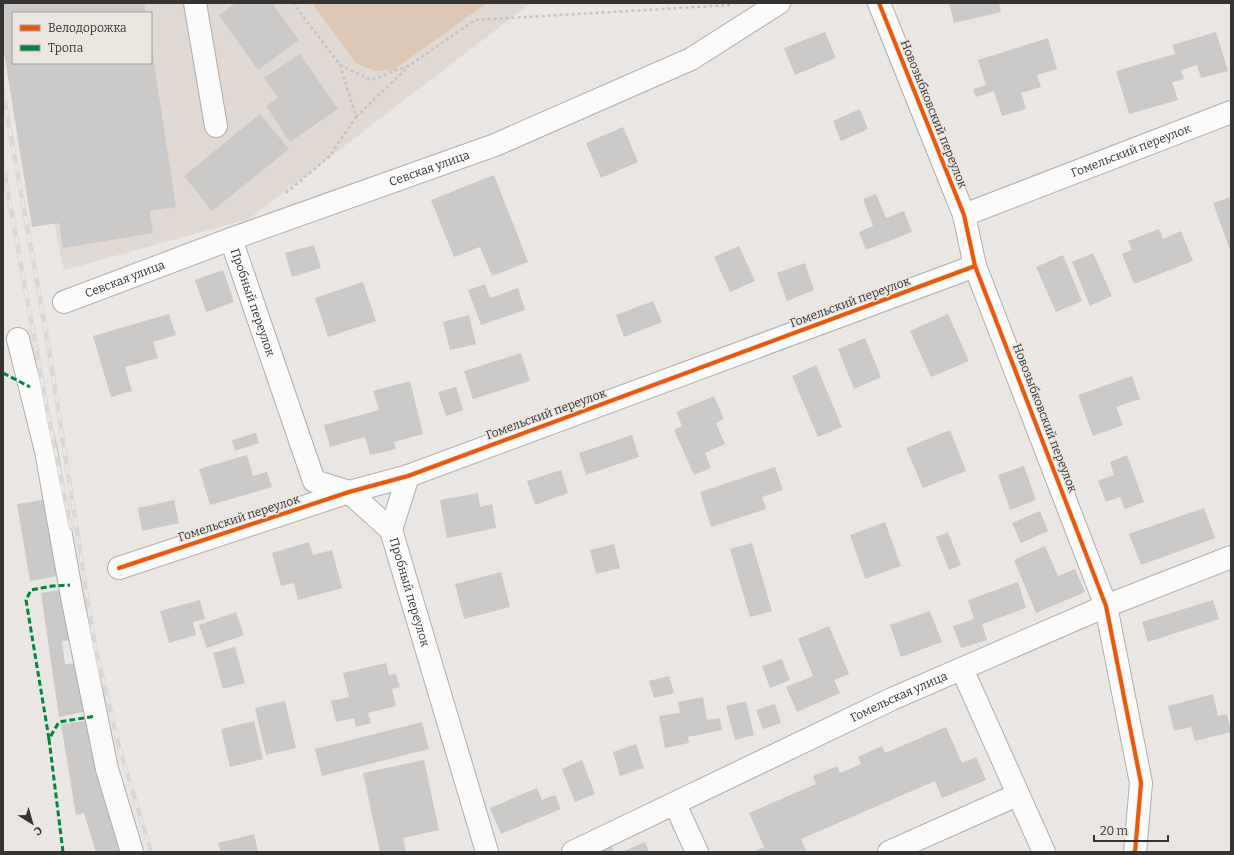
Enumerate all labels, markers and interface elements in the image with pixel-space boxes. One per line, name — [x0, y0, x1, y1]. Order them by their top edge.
legend — [12, 12, 152, 64]
text: Велодорожка — [48, 21, 127, 35]
street label: Новозыбковский переулок — [898, 38, 970, 190]
text: Тропа — [48, 41, 84, 55]
street label: Гомельский переулок — [1069, 121, 1193, 180]
street label: Севская улица — [387, 147, 472, 189]
street label: Пробный переулок — [228, 247, 278, 358]
street label: Севская улица — [83, 257, 167, 301]
street label: Гомельский переулок — [788, 274, 912, 330]
street label: Новозыбковский переулок — [1010, 341, 1080, 495]
street label: Гомельский переулок — [484, 386, 608, 442]
street label: Гомельский переулок — [176, 492, 302, 544]
street label: Пробный переулок — [387, 536, 432, 648]
street label: Гомельская улица — [848, 669, 950, 725]
north arrow — [12, 803, 52, 843]
scale bar — [1094, 817, 1168, 843]
text: С — [31, 823, 44, 838]
text: 20 m — [1100, 824, 1129, 838]

